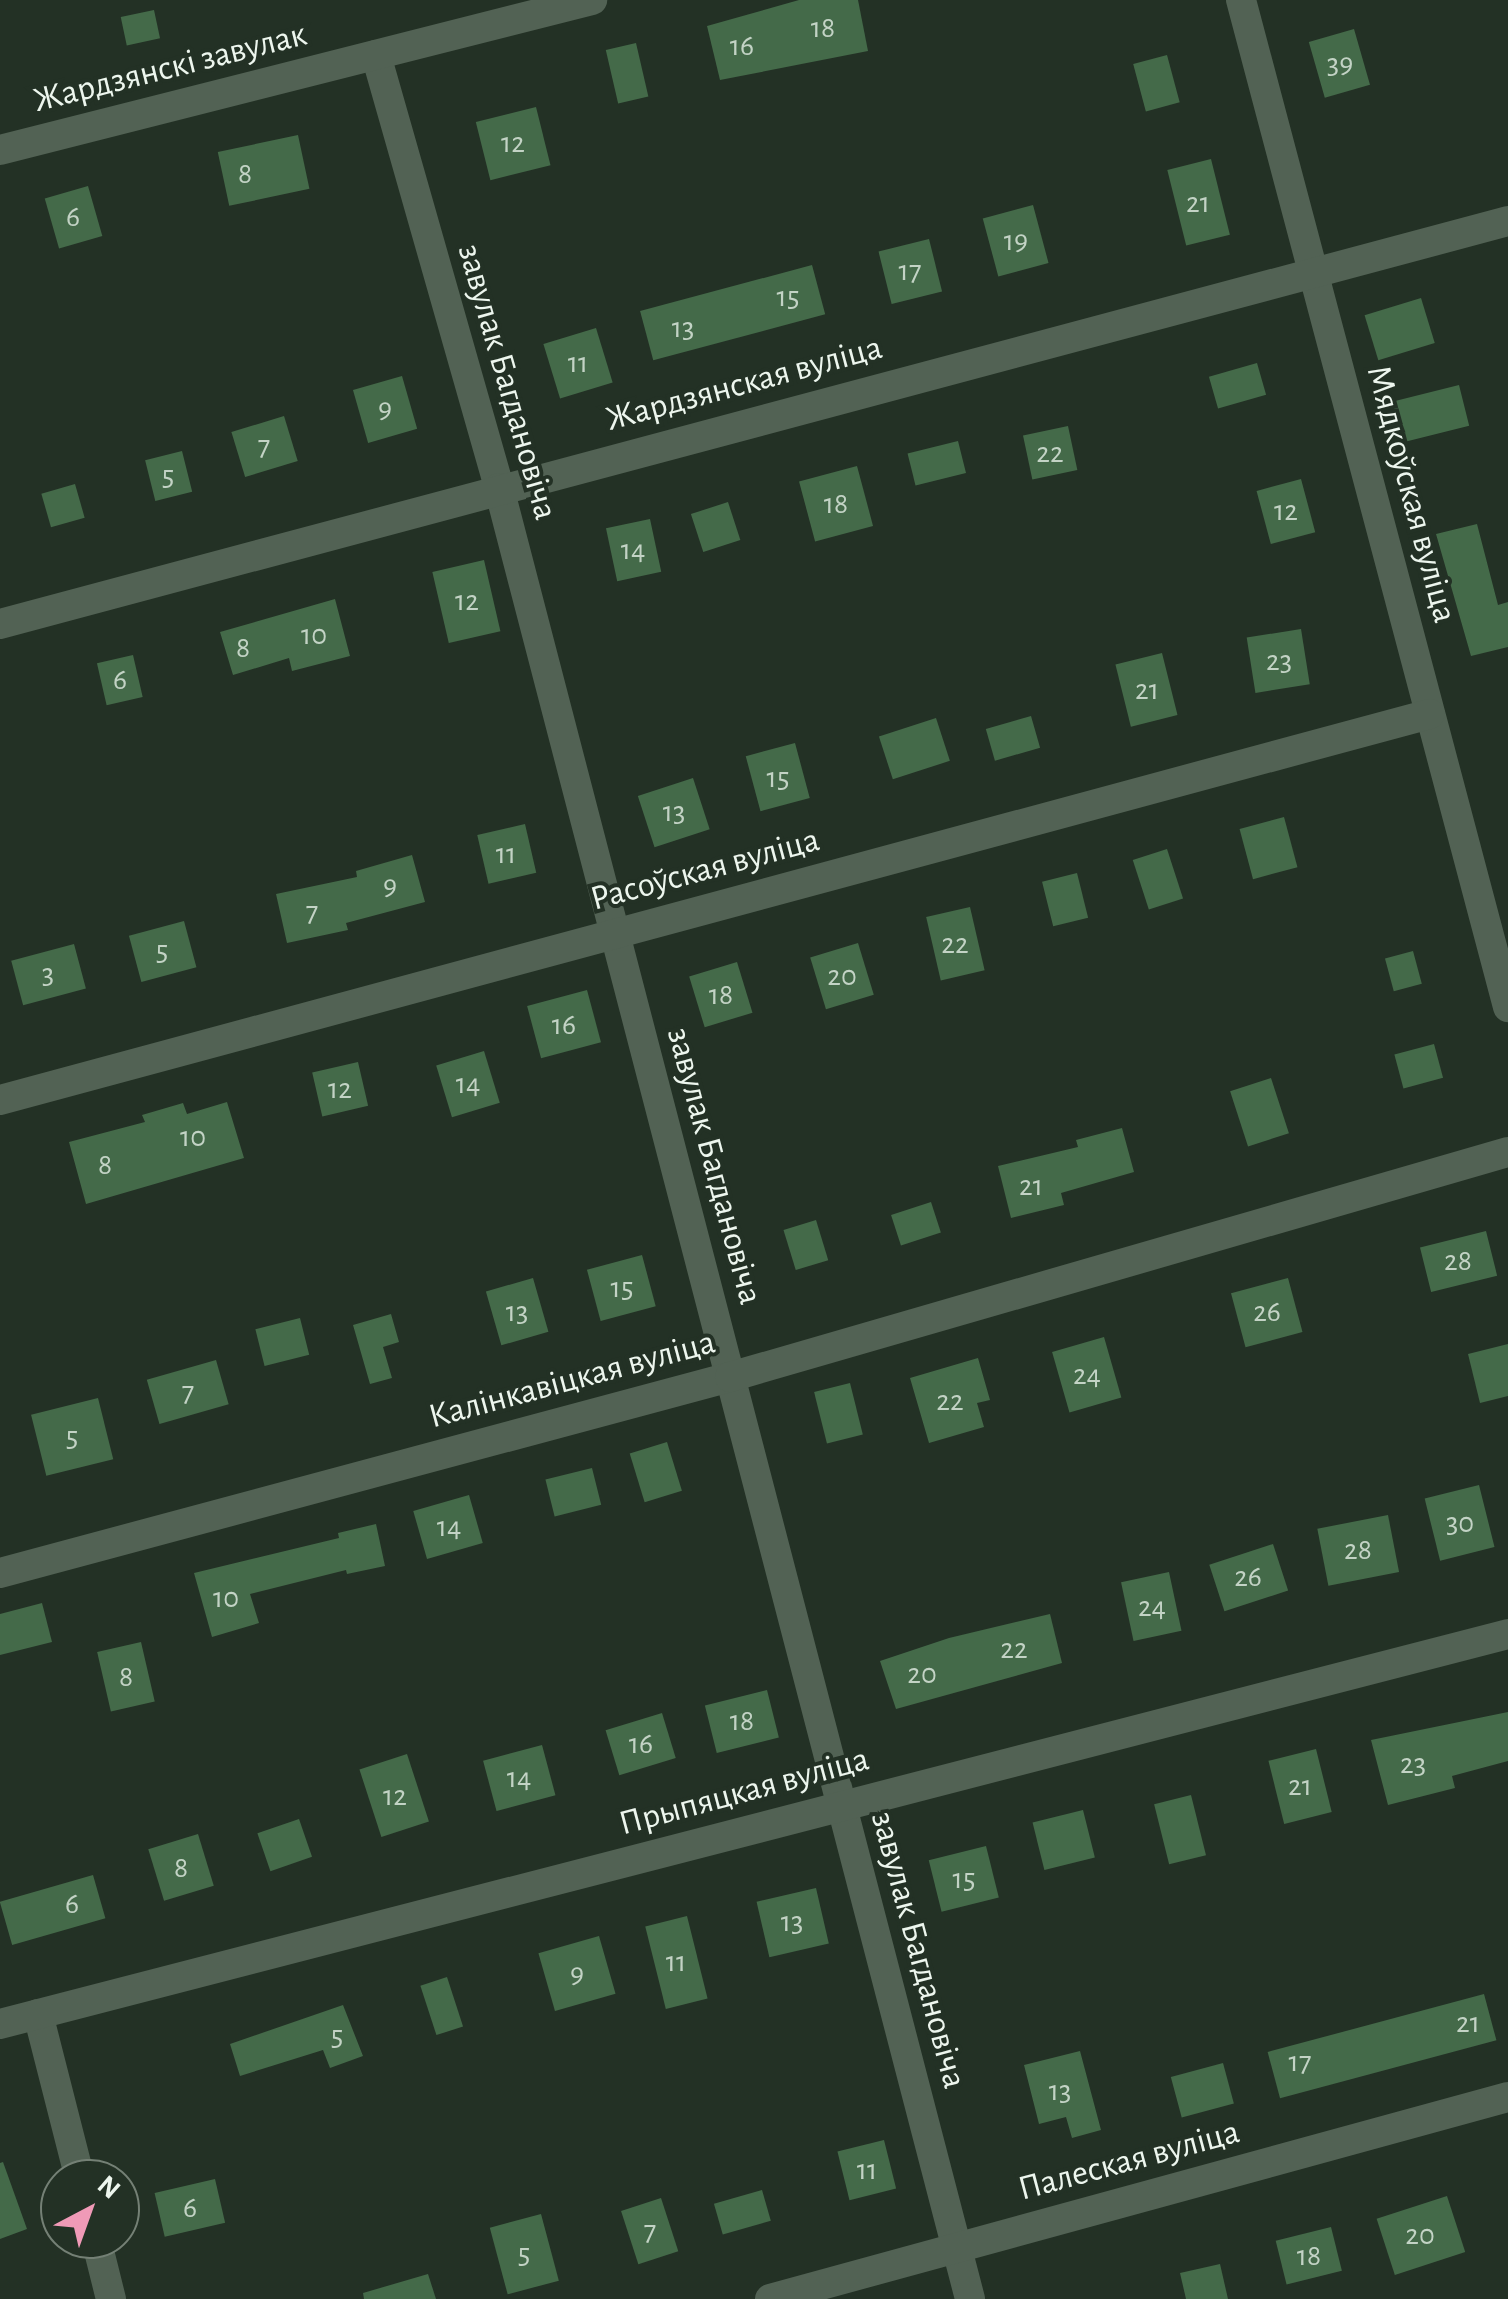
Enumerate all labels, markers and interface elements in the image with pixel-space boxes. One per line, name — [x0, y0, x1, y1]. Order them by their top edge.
house number: 18 — [811, 10, 835, 46]
street label: Жардзянскі завулак — [29, 14, 311, 122]
house number: 16 — [730, 28, 754, 64]
house number: 39 — [1327, 46, 1353, 82]
house number: 12 — [501, 125, 525, 161]
house number: 8 — [238, 156, 252, 192]
house number: 21 — [1186, 185, 1210, 221]
house number: 6 — [66, 199, 80, 235]
house number: 19 — [1004, 223, 1028, 259]
street label: завулак Багдановіча — [448, 239, 566, 525]
house number: 17 — [899, 253, 921, 289]
house number: 15 — [777, 279, 799, 315]
house number: 13 — [672, 310, 694, 346]
street label: Жардзянская вуліца — [601, 327, 887, 441]
house number: 11 — [568, 345, 588, 381]
street label: Мядкоўская вуліца — [1356, 361, 1466, 627]
house number: 9 — [378, 391, 392, 427]
house number: 7 — [258, 428, 270, 464]
house number: 22 — [1036, 435, 1064, 471]
house number: 5 — [162, 458, 174, 494]
house number: 18 — [824, 486, 848, 522]
house number: 12 — [1274, 493, 1298, 529]
house number: 14 — [621, 532, 645, 568]
house number: 12 — [455, 583, 479, 619]
house number: 10 — [301, 617, 327, 653]
house number: 8 — [236, 630, 250, 666]
house number: 23 — [1266, 643, 1292, 679]
house number: 6 — [113, 662, 127, 698]
house number: 21 — [1135, 672, 1159, 708]
house number: 15 — [767, 760, 789, 796]
house number: 13 — [663, 794, 685, 830]
street label: Расоўская вуліца — [586, 819, 824, 921]
house number: 11 — [496, 836, 516, 872]
house number: 9 — [383, 868, 397, 904]
house number: 7 — [306, 894, 318, 930]
house number: 22 — [941, 926, 969, 962]
house number: 5 — [156, 933, 168, 969]
house number: 3 — [42, 956, 54, 992]
house number: 20 — [827, 958, 857, 994]
house number: 18 — [709, 977, 733, 1013]
house number: 16 — [552, 1007, 576, 1043]
street label: завулак Багдановіча — [657, 1023, 771, 1309]
house number: 14 — [456, 1066, 480, 1102]
house number: 12 — [328, 1071, 352, 1107]
house number: 10 — [180, 1119, 206, 1155]
house number: 8 — [98, 1147, 112, 1183]
house number: 21 — [1019, 1168, 1043, 1204]
house number: 28 — [1444, 1243, 1472, 1279]
house number: 15 — [611, 1270, 633, 1306]
house number: 13 — [506, 1294, 528, 1330]
house number: 26 — [1253, 1294, 1281, 1330]
street label: Калінкавіцкая вуліца — [424, 1322, 720, 1438]
house number: 24 — [1073, 1357, 1101, 1393]
house number: 7 — [182, 1374, 194, 1410]
house number: 22 — [936, 1383, 964, 1419]
house number: 5 — [66, 1419, 78, 1455]
house number: 30 — [1446, 1505, 1474, 1541]
house number: 14 — [437, 1509, 461, 1545]
house number: 28 — [1344, 1532, 1372, 1568]
house number: 26 — [1234, 1559, 1262, 1595]
house number: 10 — [213, 1580, 239, 1616]
house number: 24 — [1138, 1589, 1166, 1625]
house number: 22 — [1000, 1631, 1028, 1667]
house number: 20 — [907, 1656, 937, 1692]
house number: 8 — [119, 1659, 133, 1695]
house number: 18 — [730, 1703, 754, 1739]
house number: 16 — [629, 1726, 653, 1762]
street label: Прыпяцкая вуліца — [614, 1738, 874, 1846]
house number: 23 — [1400, 1746, 1426, 1782]
house number: 14 — [507, 1760, 531, 1796]
house number: 21 — [1288, 1768, 1312, 1804]
house number: 12 — [383, 1778, 407, 1814]
street label: завулак Багдановіча — [861, 1807, 975, 2093]
house number: 8 — [174, 1850, 188, 1886]
house number: 15 — [953, 1861, 975, 1897]
house number: 6 — [65, 1886, 79, 1922]
house number: 13 — [781, 1904, 803, 1940]
house number: 11 — [666, 1944, 686, 1980]
house number: 9 — [570, 1956, 584, 1992]
house number: 21 — [1456, 2005, 1480, 2041]
house number: 5 — [331, 2018, 343, 2054]
house number: 17 — [1289, 2044, 1311, 2080]
house number: 13 — [1049, 2073, 1071, 2109]
street label: Палеская вуліца — [1014, 2111, 1244, 2211]
house number: 11 — [857, 2152, 877, 2188]
north arrow — [40, 2159, 140, 2259]
text: N — [92, 2171, 125, 2205]
house number: 6 — [183, 2190, 197, 2226]
house number: 7 — [644, 2213, 656, 2249]
house number: 20 — [1405, 2217, 1435, 2253]
house number: 5 — [518, 2236, 530, 2272]
house number: 18 — [1297, 2238, 1321, 2274]

